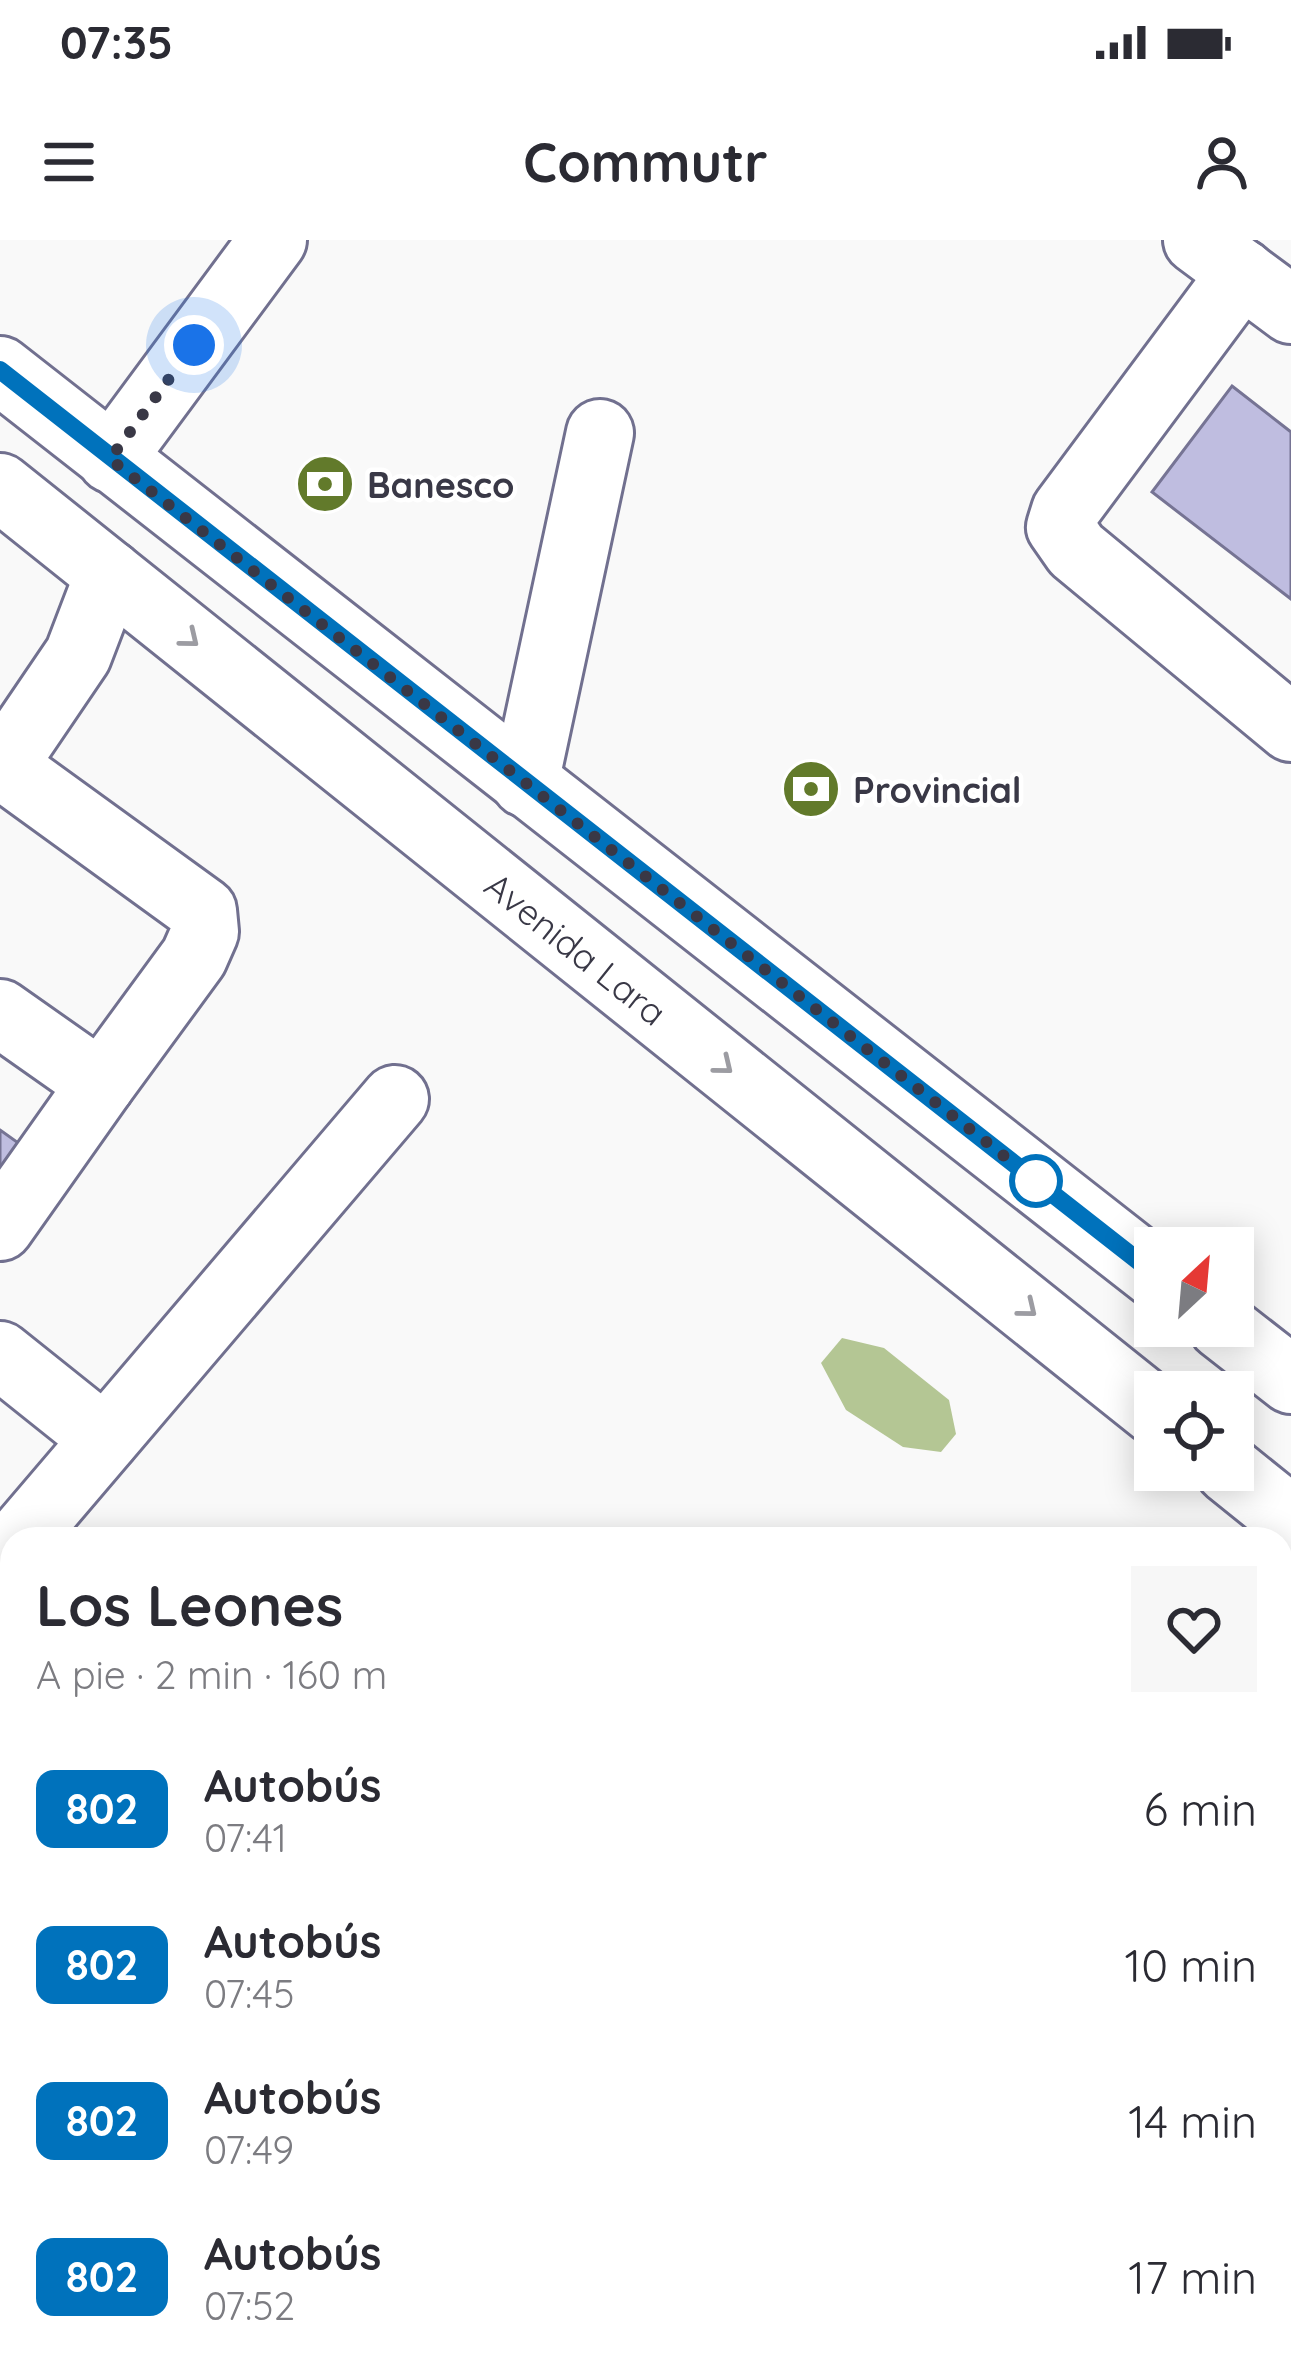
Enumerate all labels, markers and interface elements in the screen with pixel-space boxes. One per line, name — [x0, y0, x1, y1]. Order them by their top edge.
text: 07:35 — [60, 14, 173, 70]
text: Commutr — [523, 128, 768, 196]
icon: menu — [36, 129, 102, 195]
icon: person — [1189, 129, 1255, 195]
your location — [164, 315, 224, 375]
bank icon: Banesco — [294, 453, 356, 515]
place label: Banesco — [367, 462, 514, 507]
one-way arrow — [176, 624, 198, 646]
bank icon: Provincial — [780, 758, 842, 820]
place label: Provincial — [853, 767, 1022, 812]
street label: Avenida Lara — [476, 862, 676, 1034]
one-way arrow — [710, 1052, 732, 1073]
unlabelled marker — [1011, 1156, 1061, 1206]
north arrow — [1134, 1227, 1254, 1347]
map controls — [1134, 1227, 1254, 1491]
one-way arrow — [1015, 1295, 1037, 1317]
button: locate — [1134, 1371, 1254, 1491]
button: heart — [1131, 1566, 1257, 1692]
text: Los Leones — [36, 1569, 343, 1640]
text: A pie · 2 min · 160 m — [36, 1650, 387, 1699]
text: Autobús — [204, 1757, 381, 1813]
text: 6 min — [1144, 1781, 1257, 1837]
text: 802 — [66, 1782, 138, 1835]
text: 07:41 — [204, 1813, 287, 1862]
text: Autobús — [204, 1913, 381, 1969]
text: 10 min — [1125, 1937, 1257, 1993]
text: 802 — [66, 1938, 138, 1991]
text: 07:45 — [204, 1969, 294, 2018]
text: Autobús — [204, 2069, 381, 2125]
text: 14 min — [1128, 2093, 1257, 2149]
text: 802 — [66, 2094, 138, 2147]
text: 07:49 — [204, 2125, 294, 2174]
text: Autobús — [204, 2225, 381, 2281]
text: 17 min — [1128, 2249, 1257, 2305]
text: 802 — [66, 2250, 138, 2303]
text: 07:52 — [204, 2281, 295, 2330]

